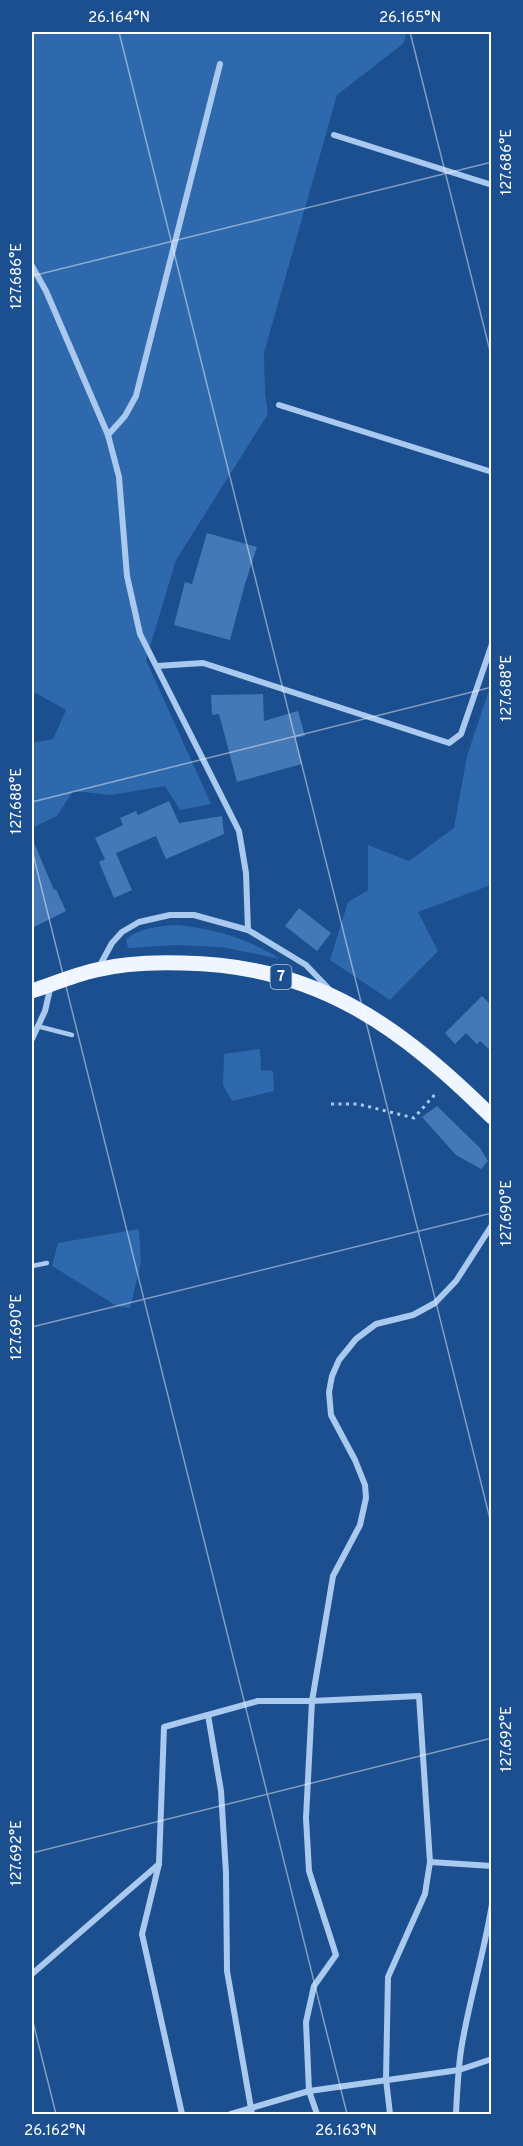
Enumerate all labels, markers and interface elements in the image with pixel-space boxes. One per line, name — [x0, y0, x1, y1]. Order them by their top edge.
text: 26.164°N — [88, 9, 150, 28]
text: 26.165°N — [379, 9, 441, 28]
text: 127.686°E — [498, 129, 517, 195]
text: 127.686°E — [8, 243, 27, 309]
text: 127.688°E — [498, 655, 517, 721]
text: 127.688°E — [8, 768, 27, 834]
road number: 7 — [270, 965, 292, 989]
text: 127.690°E — [498, 1180, 517, 1246]
text: 127.690°E — [8, 1294, 27, 1360]
text: 127.692°E — [498, 1706, 517, 1772]
text: 127.692°E — [8, 1820, 27, 1886]
text: 26.162°N — [24, 2122, 86, 2141]
text: 26.163°N — [315, 2122, 377, 2141]

